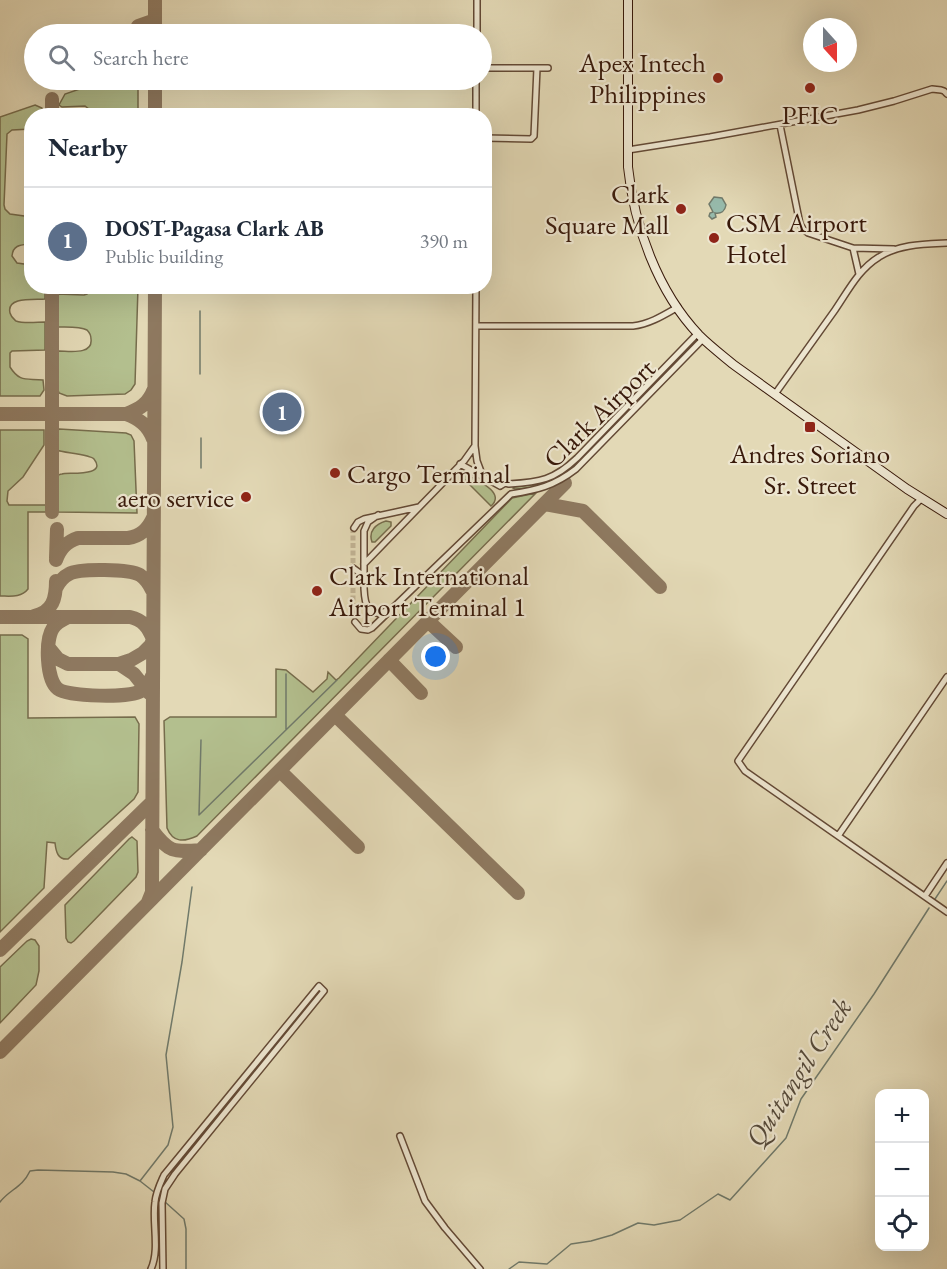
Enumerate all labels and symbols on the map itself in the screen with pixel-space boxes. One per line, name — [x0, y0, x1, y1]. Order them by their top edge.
north arrow — [803, 18, 857, 72]
place label: Apex Intech Philippines — [578, 45, 706, 111]
marker: Apex Intech Philippines — [711, 71, 725, 85]
marker: PFIC — [803, 81, 817, 95]
place label: PFIC — [781, 97, 839, 132]
place label: Clark Square Mall — [545, 176, 669, 242]
marker: Clark Square Mall — [674, 202, 688, 216]
place label: CSM Airport Hotel — [726, 205, 867, 271]
marker: CSM Airport Hotel — [707, 231, 721, 245]
street label: Clark Airport — [536, 350, 663, 475]
pin: 1 — [262, 390, 302, 434]
marker: Andres Soriano Sr. Street — [803, 420, 817, 434]
place label: Andres Soriano Sr. Street — [729, 436, 890, 502]
place label: Cargo Terminal — [347, 456, 510, 491]
marker: Cargo Terminal — [328, 466, 342, 480]
place label: aero service — [117, 480, 234, 515]
marker: aero service — [239, 490, 253, 504]
place label: Clark International Airport Terminal 1 — [328, 558, 529, 624]
marker: Clark International Airport Terminal 1 — [310, 584, 324, 598]
your location — [421, 642, 450, 671]
water label: Quitangil Creek — [737, 991, 860, 1153]

